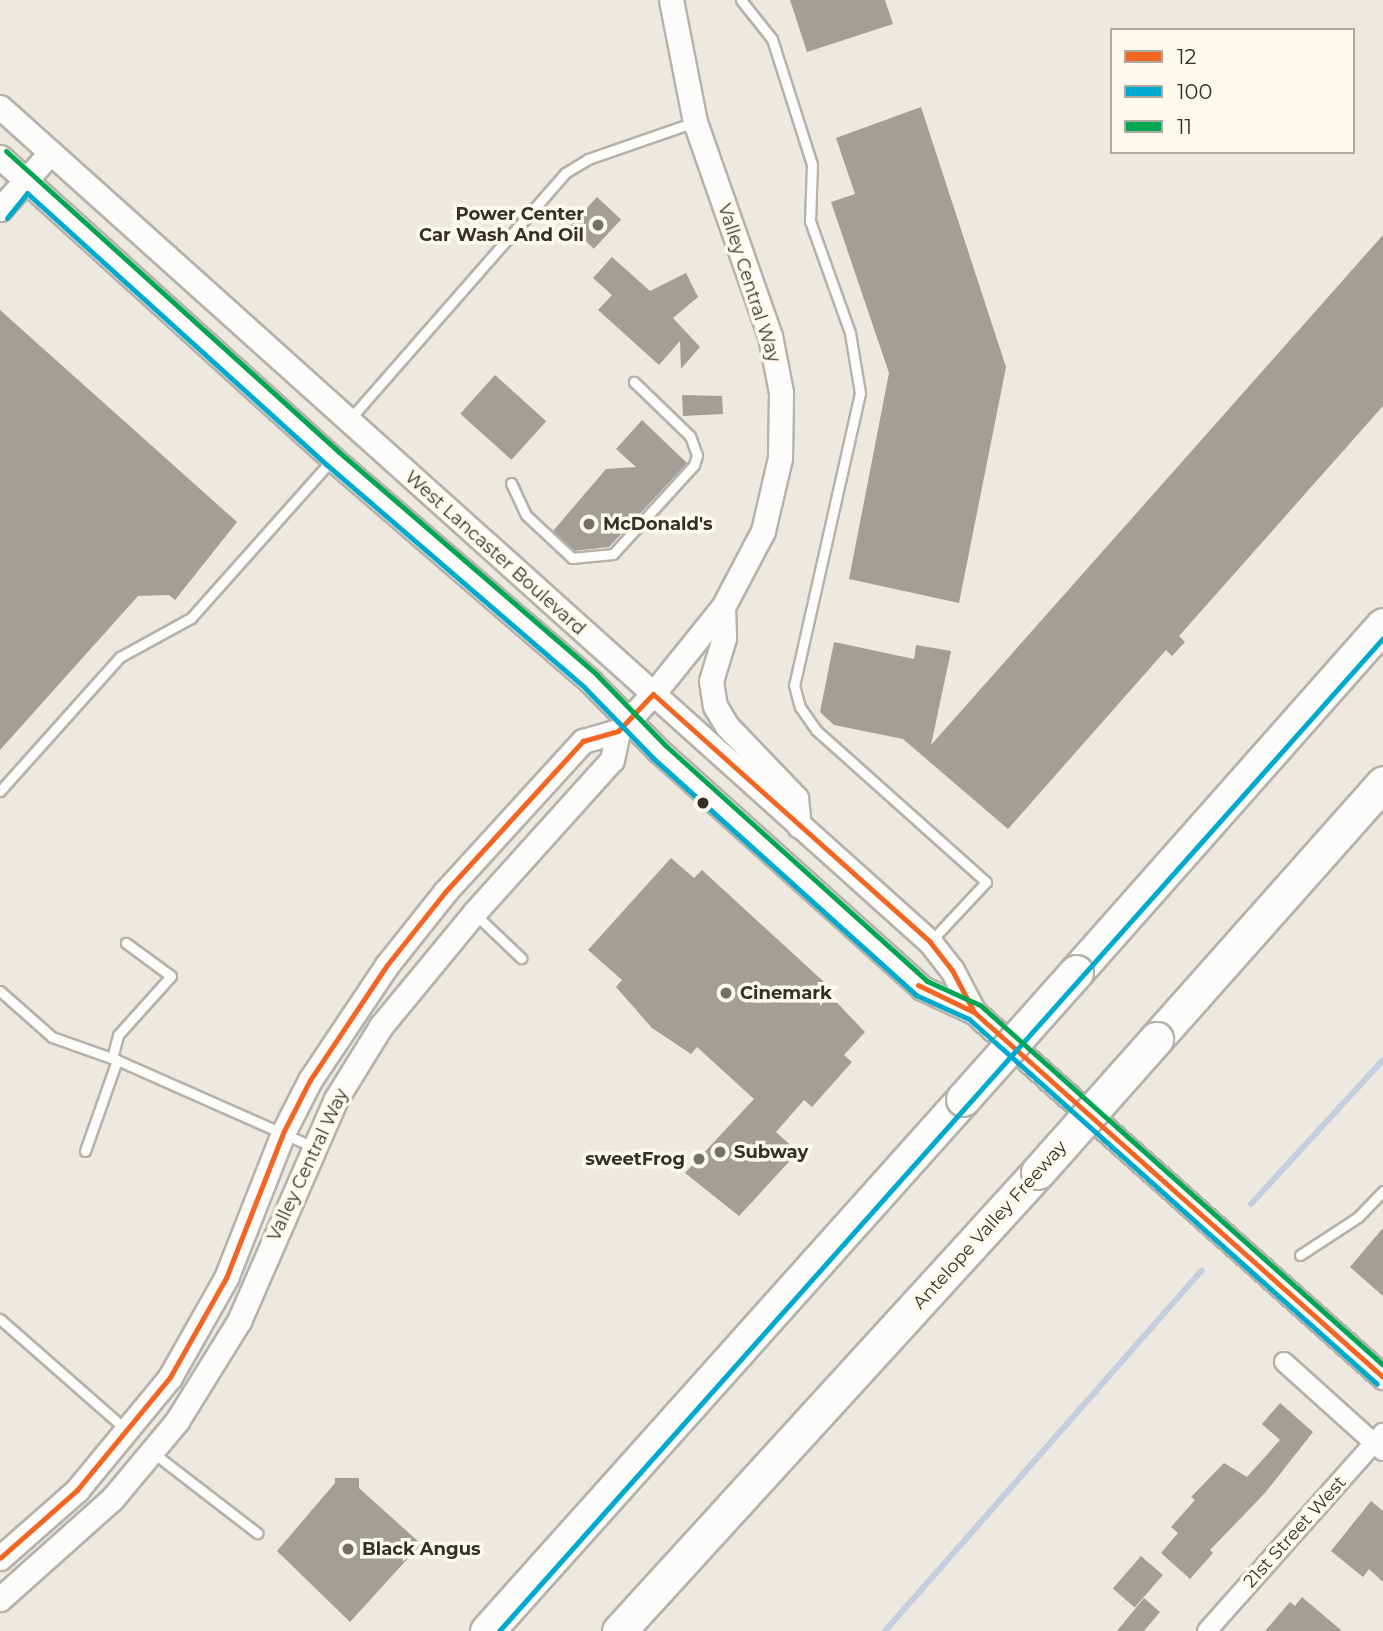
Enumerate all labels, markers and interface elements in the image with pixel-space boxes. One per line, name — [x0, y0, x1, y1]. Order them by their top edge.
legend — [1110, 28, 1355, 154]
text: 12 — [1177, 44, 1197, 69]
text: 100 — [1177, 79, 1212, 104]
text: 11 — [1177, 114, 1192, 139]
street label: Valley Central Way — [713, 201, 785, 365]
place label: Power Center Car Wash And Oil — [419, 204, 584, 246]
marker: Power Center Car Wash And Oil — [590, 217, 606, 233]
street label: West Lancaster Boulevard — [400, 466, 590, 640]
place label: McDonald's — [603, 513, 713, 535]
marker: McDonald's — [581, 516, 597, 532]
unlabelled marker — [696, 796, 710, 810]
place label: Cinemark — [740, 982, 832, 1004]
marker: Cinemark — [718, 985, 734, 1001]
street label: Valley Central Way — [263, 1085, 353, 1245]
street label: Antelope Valley Freeway — [909, 1136, 1071, 1314]
place label: Subway — [734, 1141, 808, 1163]
marker: Subway — [712, 1144, 728, 1160]
place label: sweetFrog — [585, 1148, 685, 1170]
marker: sweetFrog — [691, 1151, 707, 1167]
street label: 21st Street West — [1239, 1472, 1351, 1592]
place label: Black Angus — [362, 1538, 481, 1560]
marker: Black Angus — [340, 1541, 356, 1557]

